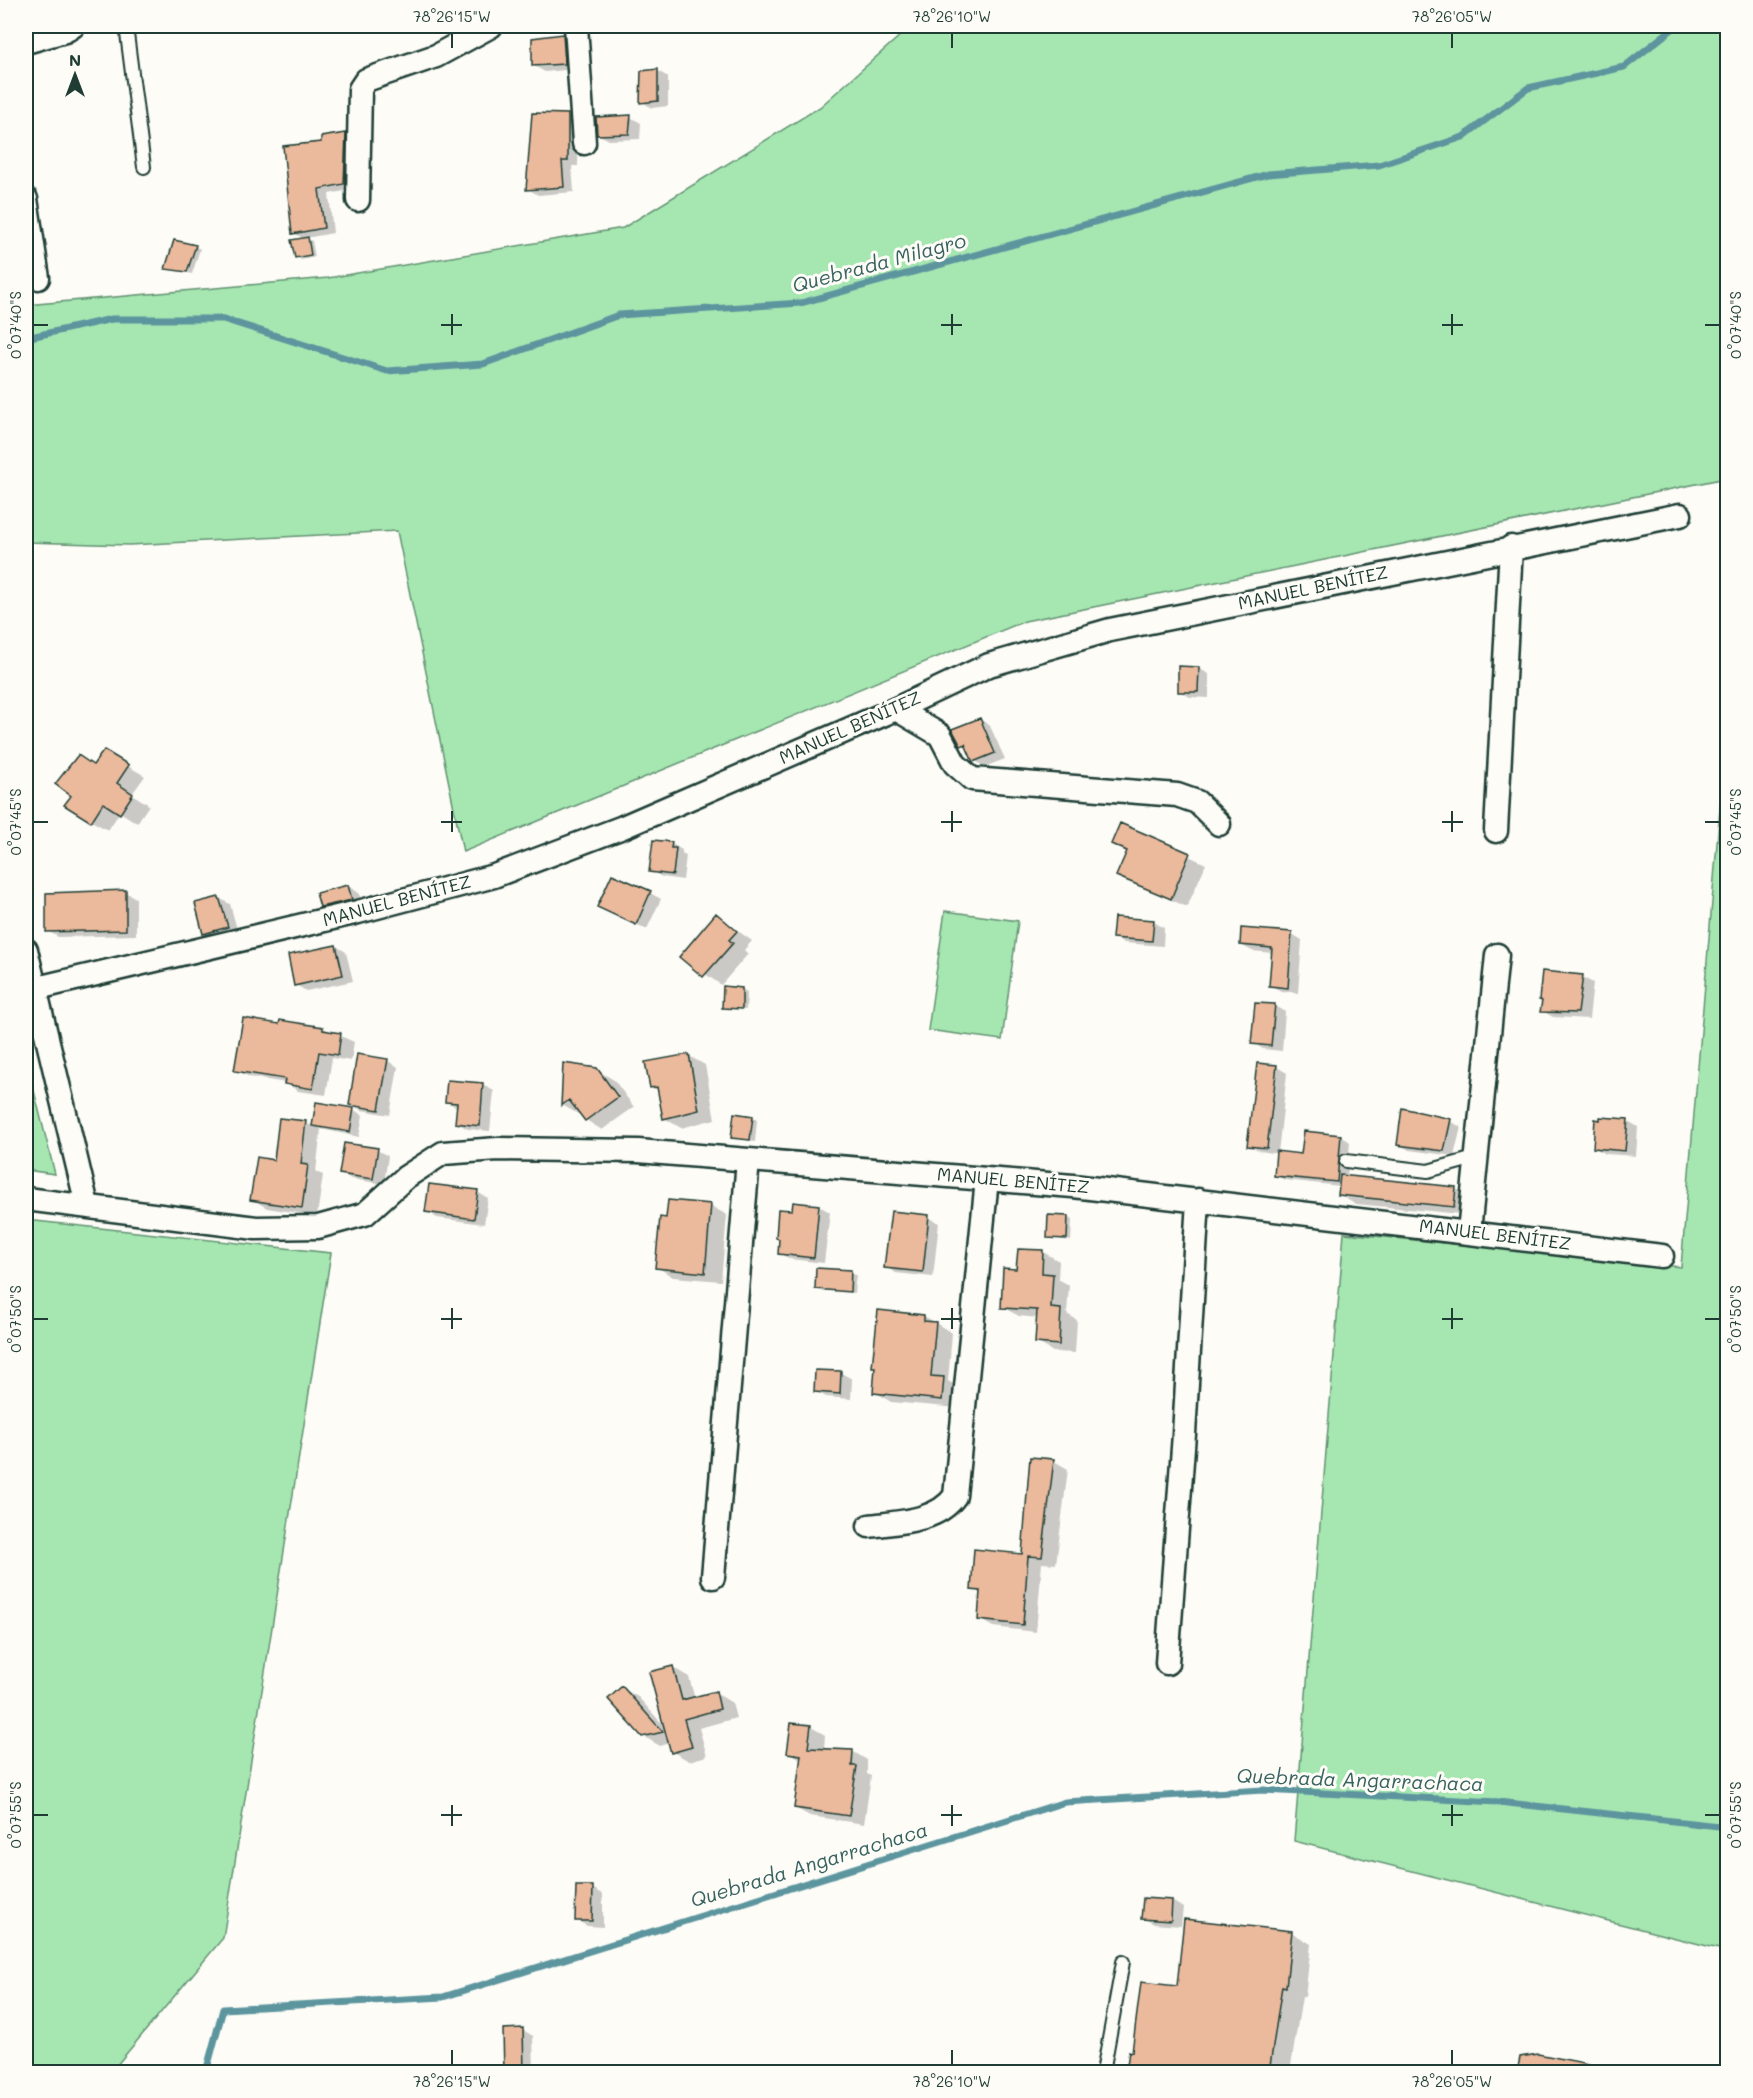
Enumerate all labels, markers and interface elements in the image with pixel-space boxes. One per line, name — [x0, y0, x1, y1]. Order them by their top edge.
text: 78°26'15"W — [413, 6, 491, 26]
text: 78°26'10"W — [913, 6, 991, 26]
text: 78°26'05"W — [1412, 6, 1492, 26]
north arrow — [45, 45, 105, 105]
text: N — [69, 49, 81, 70]
water label: Quebrada Milagro — [789, 226, 969, 298]
text: 0°07'40"S — [5, 291, 25, 359]
text: 0°07'40"S — [1725, 291, 1745, 359]
street label: MANUEL BENÍTEZ — [1236, 559, 1390, 615]
street label: MANUEL BENÍTEZ — [775, 685, 924, 769]
text: 0°07'45"S — [5, 788, 25, 856]
text: 0°07'45"S — [1725, 788, 1745, 856]
street label: MANUEL BENÍTEZ — [320, 869, 474, 931]
street label: MANUEL BENÍTEZ — [936, 1161, 1090, 1199]
street label: MANUEL BENÍTEZ — [1418, 1213, 1572, 1255]
text: 0°07'50"S — [5, 1285, 25, 1353]
text: 0°07'50"S — [1725, 1285, 1745, 1353]
water label: Quebrada Angarrachaca — [1236, 1762, 1484, 1796]
text: 0°07'55"S — [5, 1781, 25, 1849]
text: 0°07'55"S — [1725, 1781, 1745, 1849]
water label: Quebrada Angarrachaca — [687, 1816, 931, 1913]
text: 78°26'15"W — [413, 2071, 491, 2091]
text: 78°26'10"W — [913, 2071, 991, 2091]
text: 78°26'05"W — [1412, 2071, 1492, 2091]

